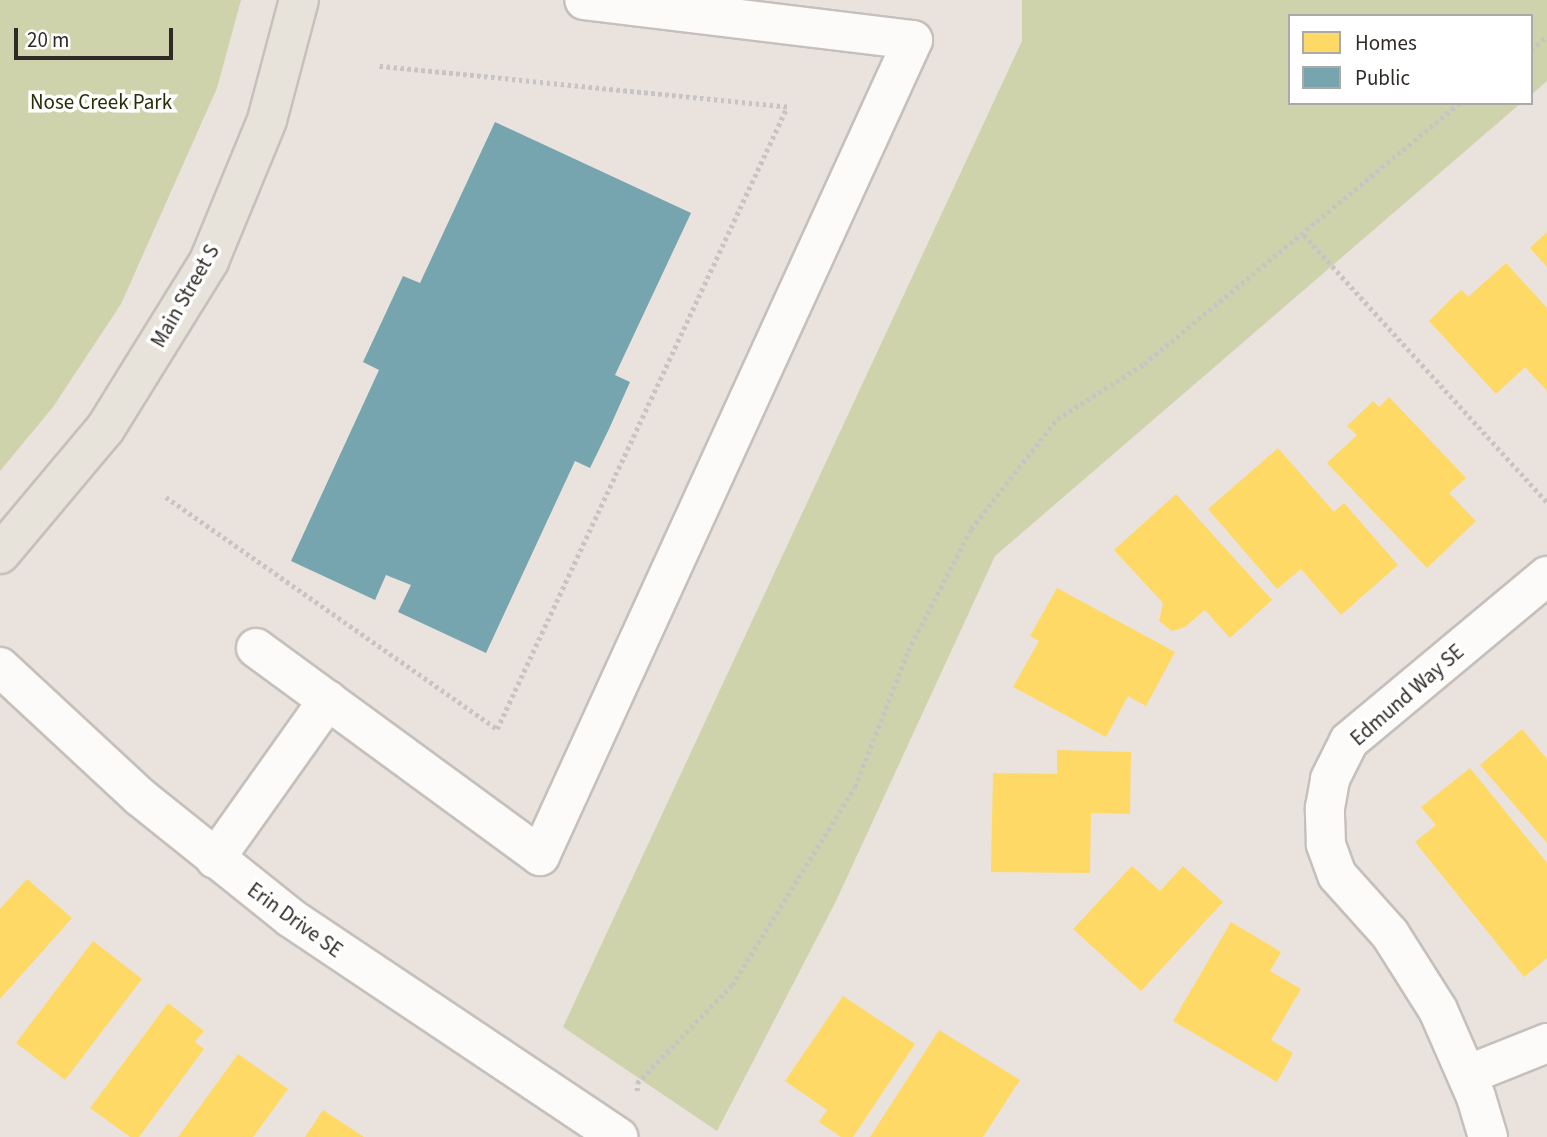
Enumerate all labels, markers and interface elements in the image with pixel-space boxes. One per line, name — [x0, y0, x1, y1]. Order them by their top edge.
scale bar — [18, 14, 177, 58]
legend — [1288, 14, 1533, 105]
text: 20 m — [27, 25, 69, 55]
text: Homes — [1355, 28, 1417, 58]
text: Public — [1355, 63, 1410, 93]
park label: Nose Creek Park — [30, 89, 172, 115]
street label: Main Street S — [145, 240, 225, 352]
street label: Edmund Way SE — [1345, 639, 1469, 751]
street label: Erin Drive SE — [243, 877, 347, 963]

